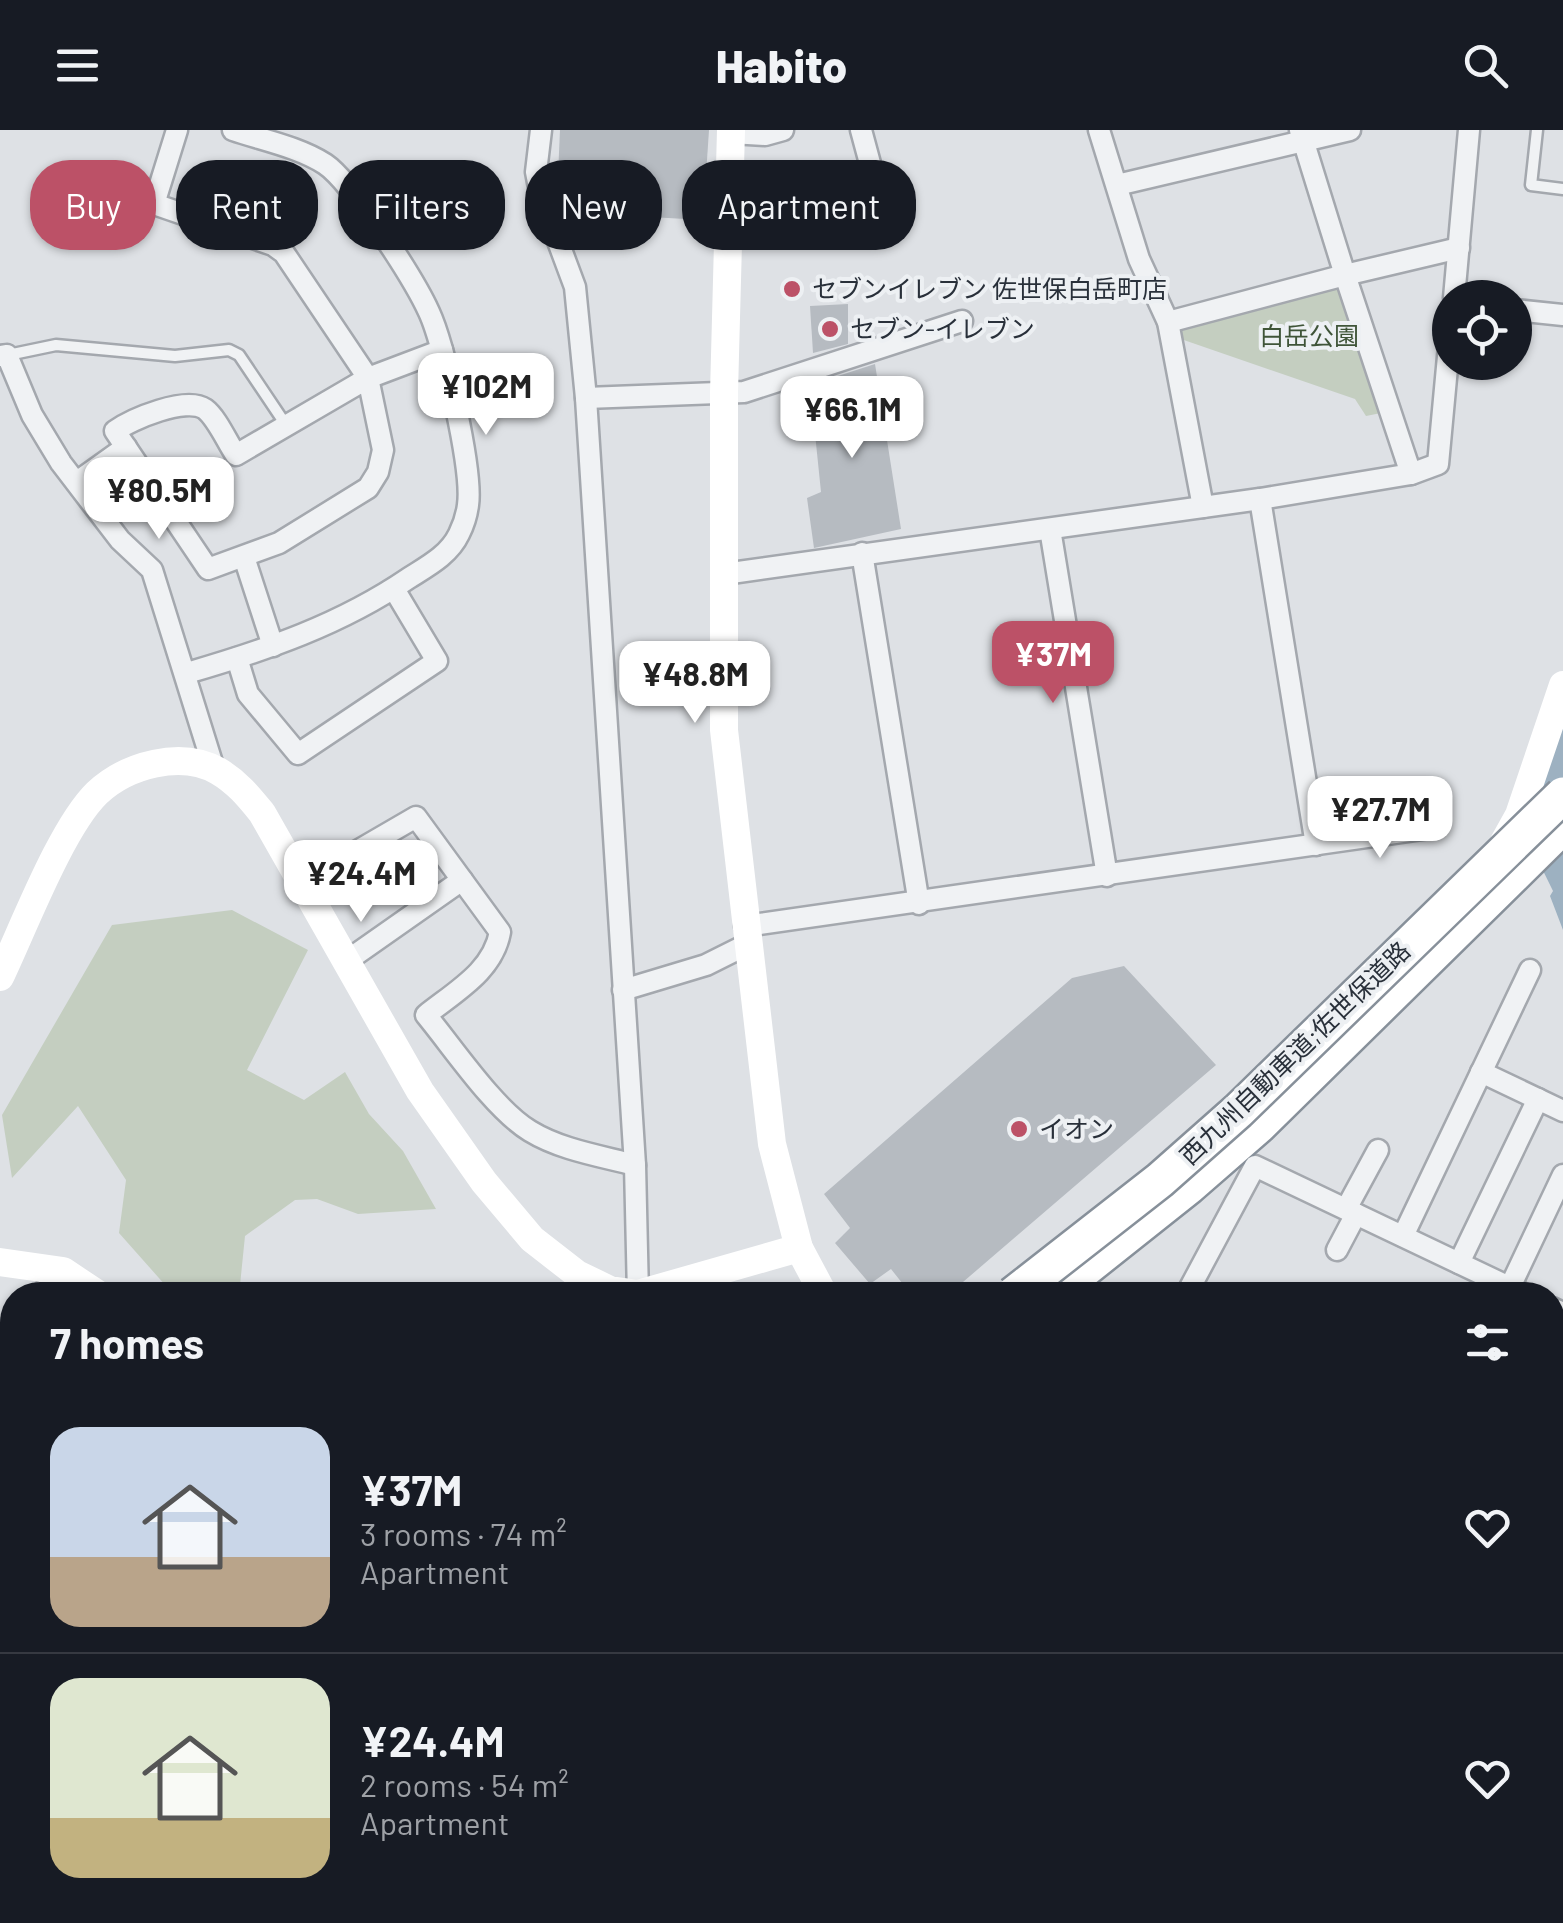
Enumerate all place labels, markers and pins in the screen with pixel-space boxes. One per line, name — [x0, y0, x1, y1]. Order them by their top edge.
place label: セブンイレブン 佐世保白岳町店 — [812, 273, 1167, 303]
marker: セブンイレブン 佐世保白岳町店 — [781, 278, 803, 300]
place label: セブン-イレブン — [850, 313, 1035, 343]
marker: セブン-イレブン — [819, 318, 841, 340]
pin: ¥102M — [416, 353, 556, 438]
pin: ¥66.1M — [771, 376, 933, 461]
pin: ¥80.5M — [78, 457, 240, 542]
pin: ¥37M — [994, 621, 1112, 706]
pin: ¥48.8M — [614, 641, 776, 726]
pin: ¥27.7M — [1299, 776, 1461, 861]
pin: ¥24.4M — [280, 840, 442, 925]
place label: イオン — [1039, 1113, 1114, 1143]
marker: イオン — [1008, 1118, 1030, 1140]

